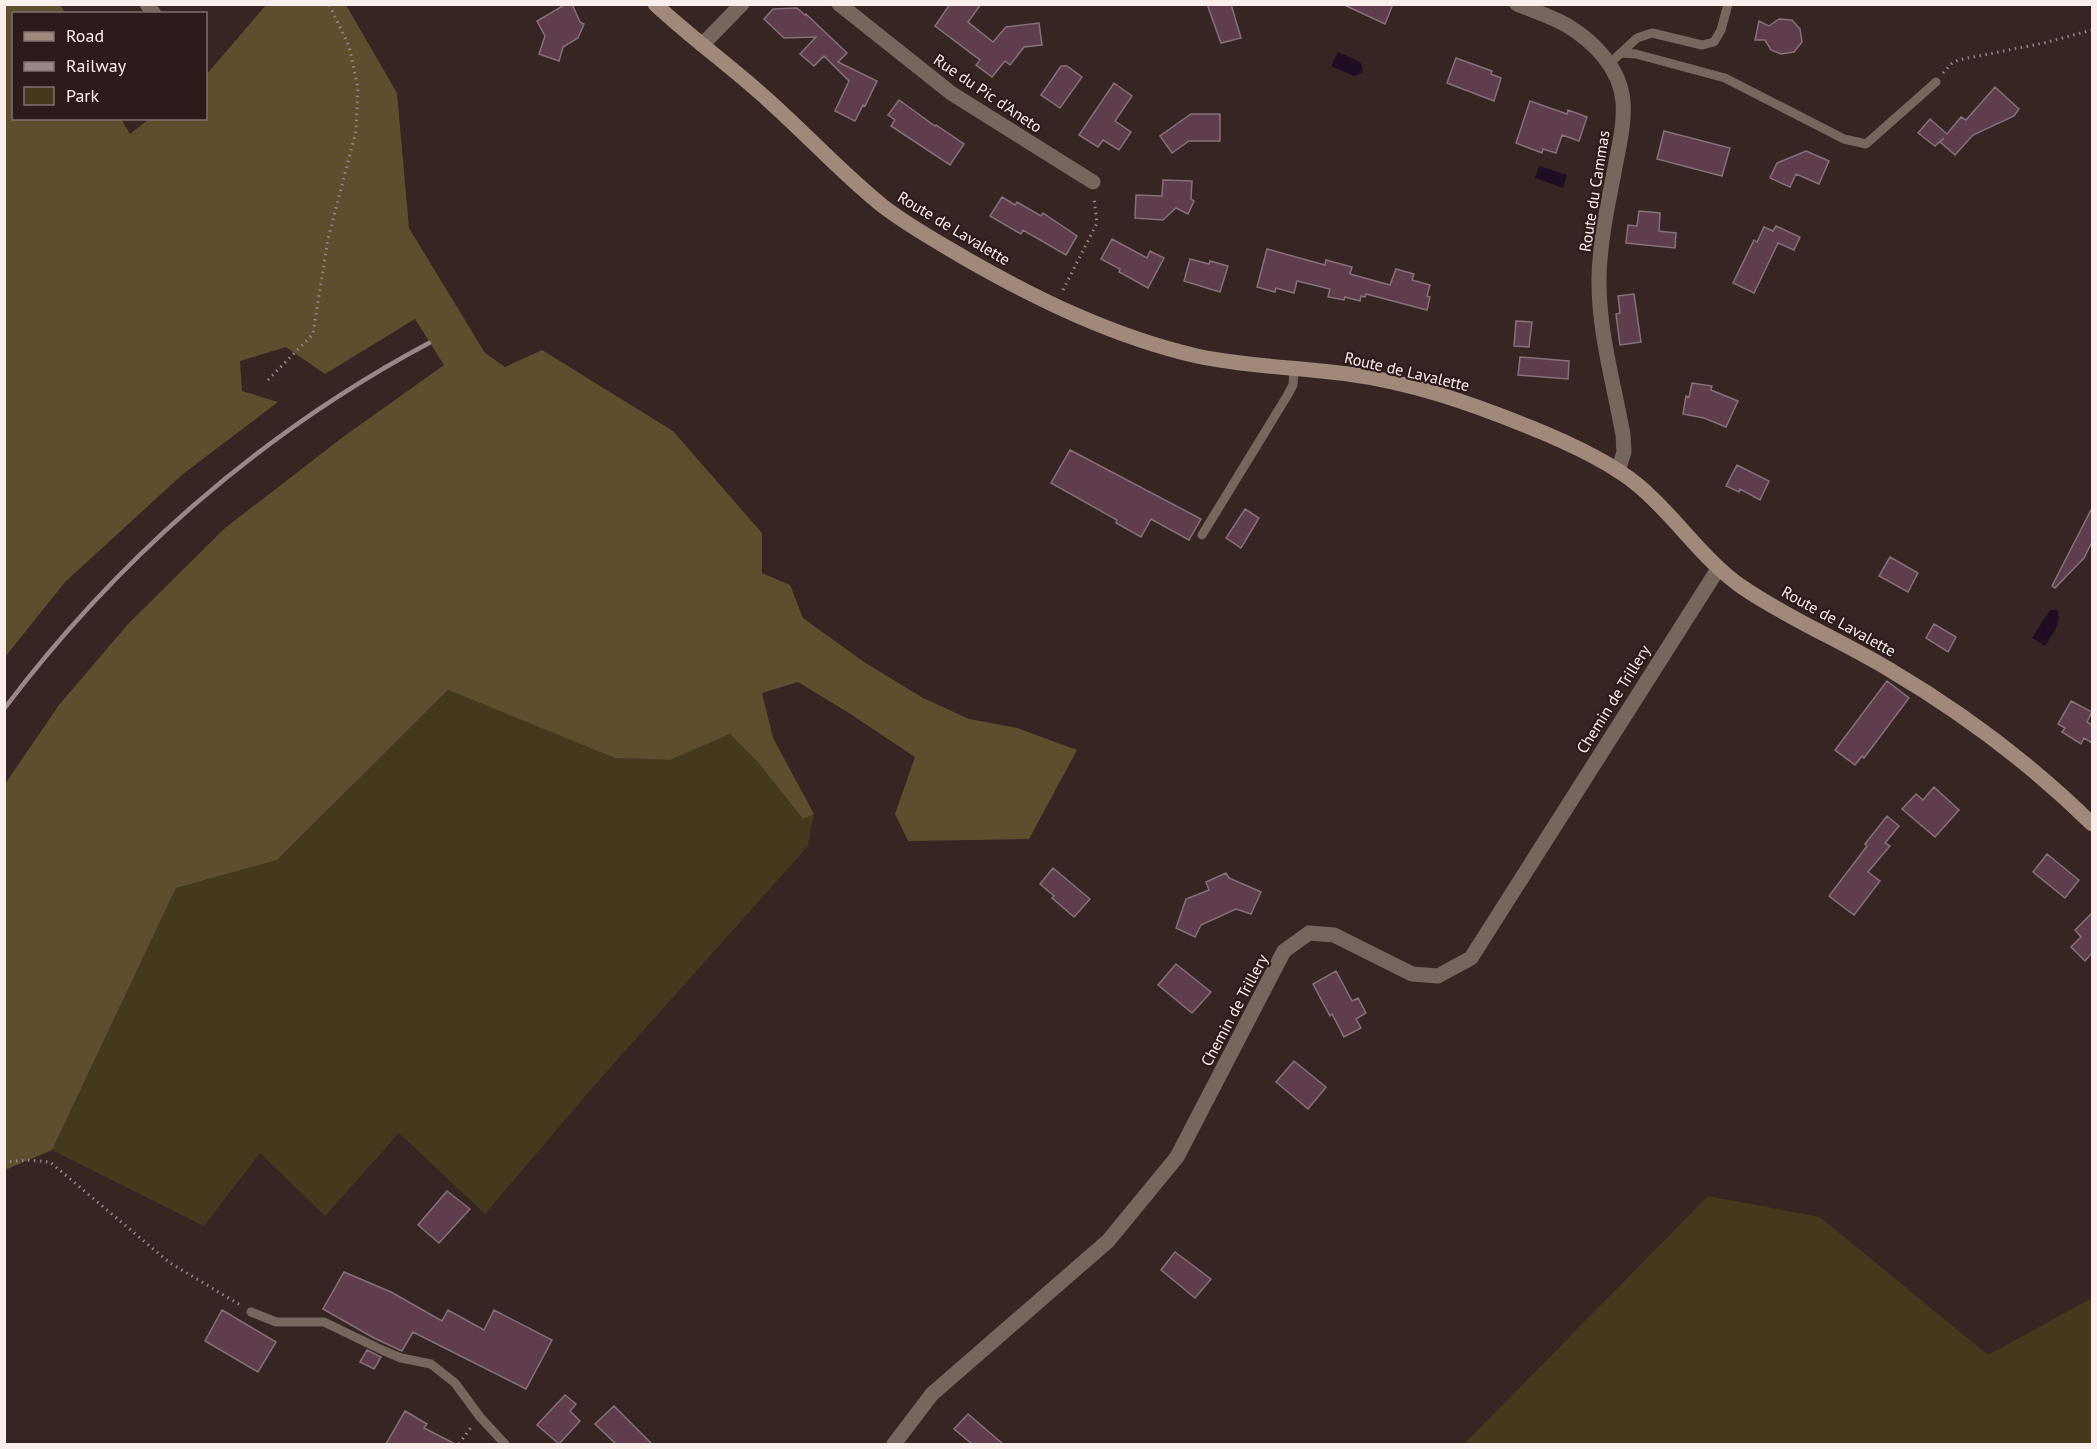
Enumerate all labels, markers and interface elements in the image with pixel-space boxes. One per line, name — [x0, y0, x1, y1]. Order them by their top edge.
legend — [12, 12, 207, 120]
text: Road — [66, 24, 104, 47]
street label: Rue du Pic d'Aneto — [930, 49, 1046, 137]
text: Railway — [66, 54, 127, 77]
text: Park — [66, 84, 99, 107]
street label: Route du Cammas — [1575, 129, 1614, 253]
street label: Route de Lavalette — [894, 187, 1014, 269]
street label: Route de Lavalette — [1343, 347, 1471, 395]
street label: Route de Lavalette — [1778, 581, 1900, 661]
street label: Chemin de Trillery — [1572, 641, 1655, 757]
street label: Chemin de Trillery — [1196, 950, 1272, 1069]

